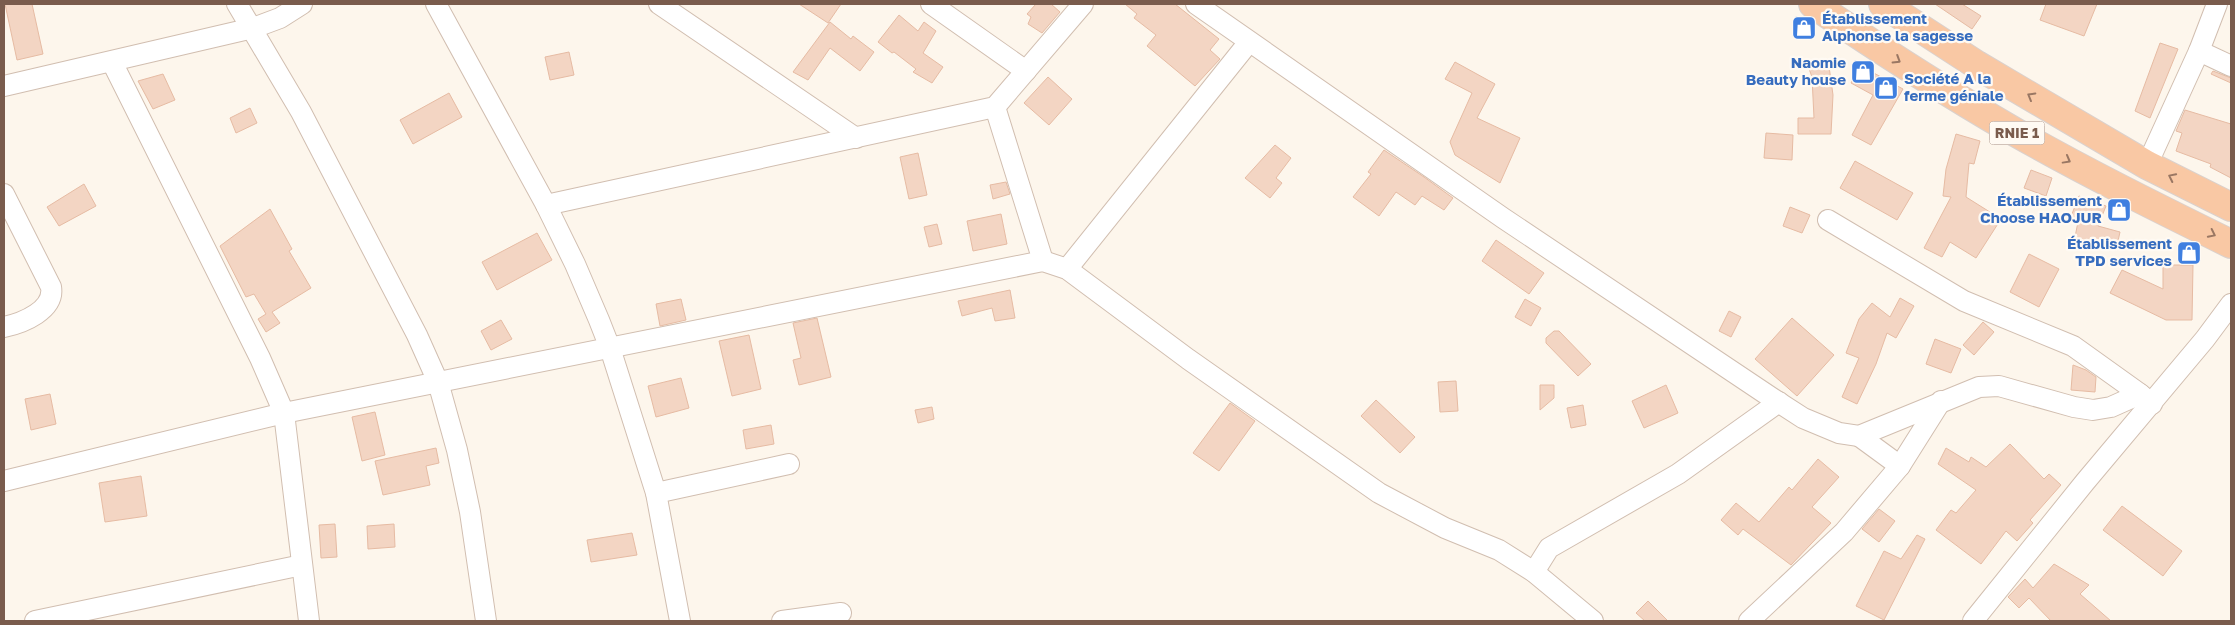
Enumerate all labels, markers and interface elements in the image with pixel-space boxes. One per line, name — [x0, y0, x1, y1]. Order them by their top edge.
place label: Établissement Alphonse la sagesse — [1822, 9, 1973, 44]
shop icon: Établissement Alphonse la sagesse — [1791, 15, 1817, 41]
place label: Naomie Beauty house — [1746, 53, 1846, 88]
one-way arrow — [1891, 54, 1900, 64]
shop icon: Naomie Beauty house — [1850, 59, 1876, 85]
place label: Société A la ferme géniale — [1904, 69, 2004, 104]
shop icon: Société A la ferme géniale — [1873, 75, 1899, 101]
one-way arrow — [2028, 92, 2037, 102]
road number: RNIE 1 — [1990, 122, 2044, 144]
one-way arrow — [2062, 154, 2071, 164]
one-way arrow — [2168, 173, 2177, 183]
place label: Établissement Choose HAOJUR — [1980, 191, 2102, 226]
shop icon: Établissement Choose HAOJUR — [2106, 197, 2132, 223]
one-way arrow — [2207, 228, 2216, 238]
place label: Établissement TPD services — [2067, 234, 2172, 269]
shop icon: Établissement TPD services — [2176, 240, 2202, 266]

